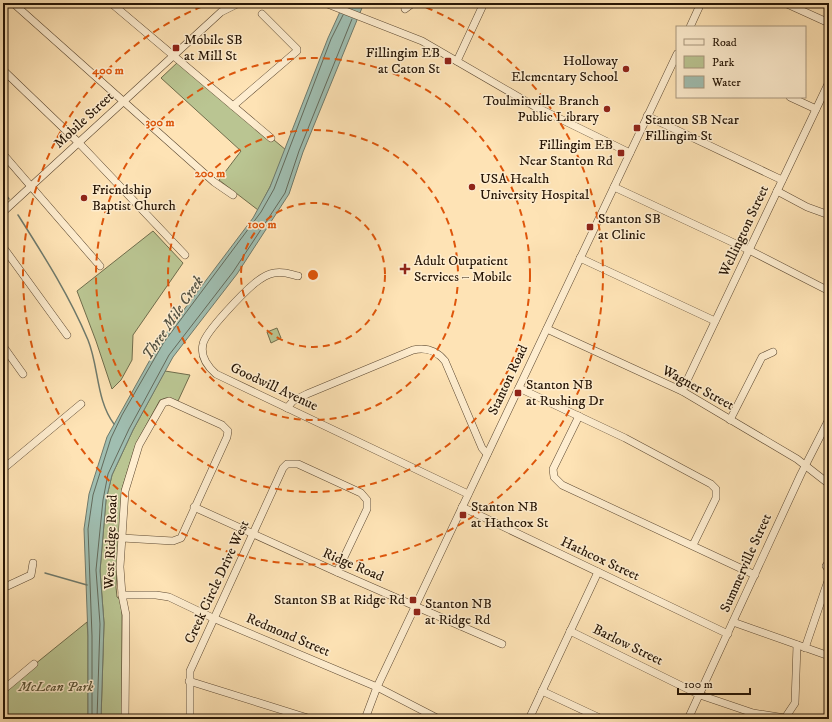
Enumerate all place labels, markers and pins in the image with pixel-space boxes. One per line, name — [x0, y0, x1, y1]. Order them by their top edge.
place label: Mobile SB at Mill St — [184, 31, 243, 65]
marker: Mobile SB at Mill St — [171, 43, 181, 53]
place label: Fillingim EB at Caton St — [366, 44, 441, 78]
place label: Holloway Elementary School — [511, 52, 619, 86]
marker: Fillingim EB at Caton St — [443, 56, 453, 66]
marker: Holloway Elementary School — [621, 64, 631, 74]
place label: Toulminville Branch Public Library — [483, 92, 600, 126]
marker: Toulminville Branch Public Library — [602, 104, 612, 114]
place label: Stanton SB Near Fillingim St — [645, 111, 740, 145]
marker: Stanton SB Near Fillingim St — [632, 123, 642, 133]
place label: Fillingim EB Near Stanton Rd — [519, 136, 613, 170]
marker: Fillingim EB Near Stanton Rd — [616, 148, 626, 158]
place label: USA Health University Hospital — [480, 170, 590, 204]
place label: Friendship Baptist Church — [92, 181, 177, 215]
marker: USA Health University Hospital — [467, 182, 477, 192]
marker: Friendship Baptist Church — [79, 193, 89, 203]
place label: Stanton SB at Clinic — [598, 210, 661, 244]
marker: Stanton SB at Clinic — [585, 222, 595, 232]
place label: Adult Outpatient Services – Mobile — [414, 252, 512, 286]
marker: Adult Outpatient Services – Mobile — [399, 263, 411, 275]
centre of rings — [306, 268, 320, 282]
place label: Stanton NB at Rushing Dr — [526, 376, 605, 410]
marker: Stanton NB at Rushing Dr — [513, 388, 523, 398]
place label: Stanton NB at Hathcox St — [471, 498, 549, 532]
marker: Stanton NB at Hathcox St — [458, 510, 468, 520]
place label: Stanton SB at Ridge Rd — [274, 591, 405, 609]
marker: Stanton SB at Ridge Rd — [408, 595, 418, 605]
place label: Stanton NB at Ridge Rd — [425, 595, 492, 629]
marker: Stanton NB at Ridge Rd — [412, 607, 422, 617]

